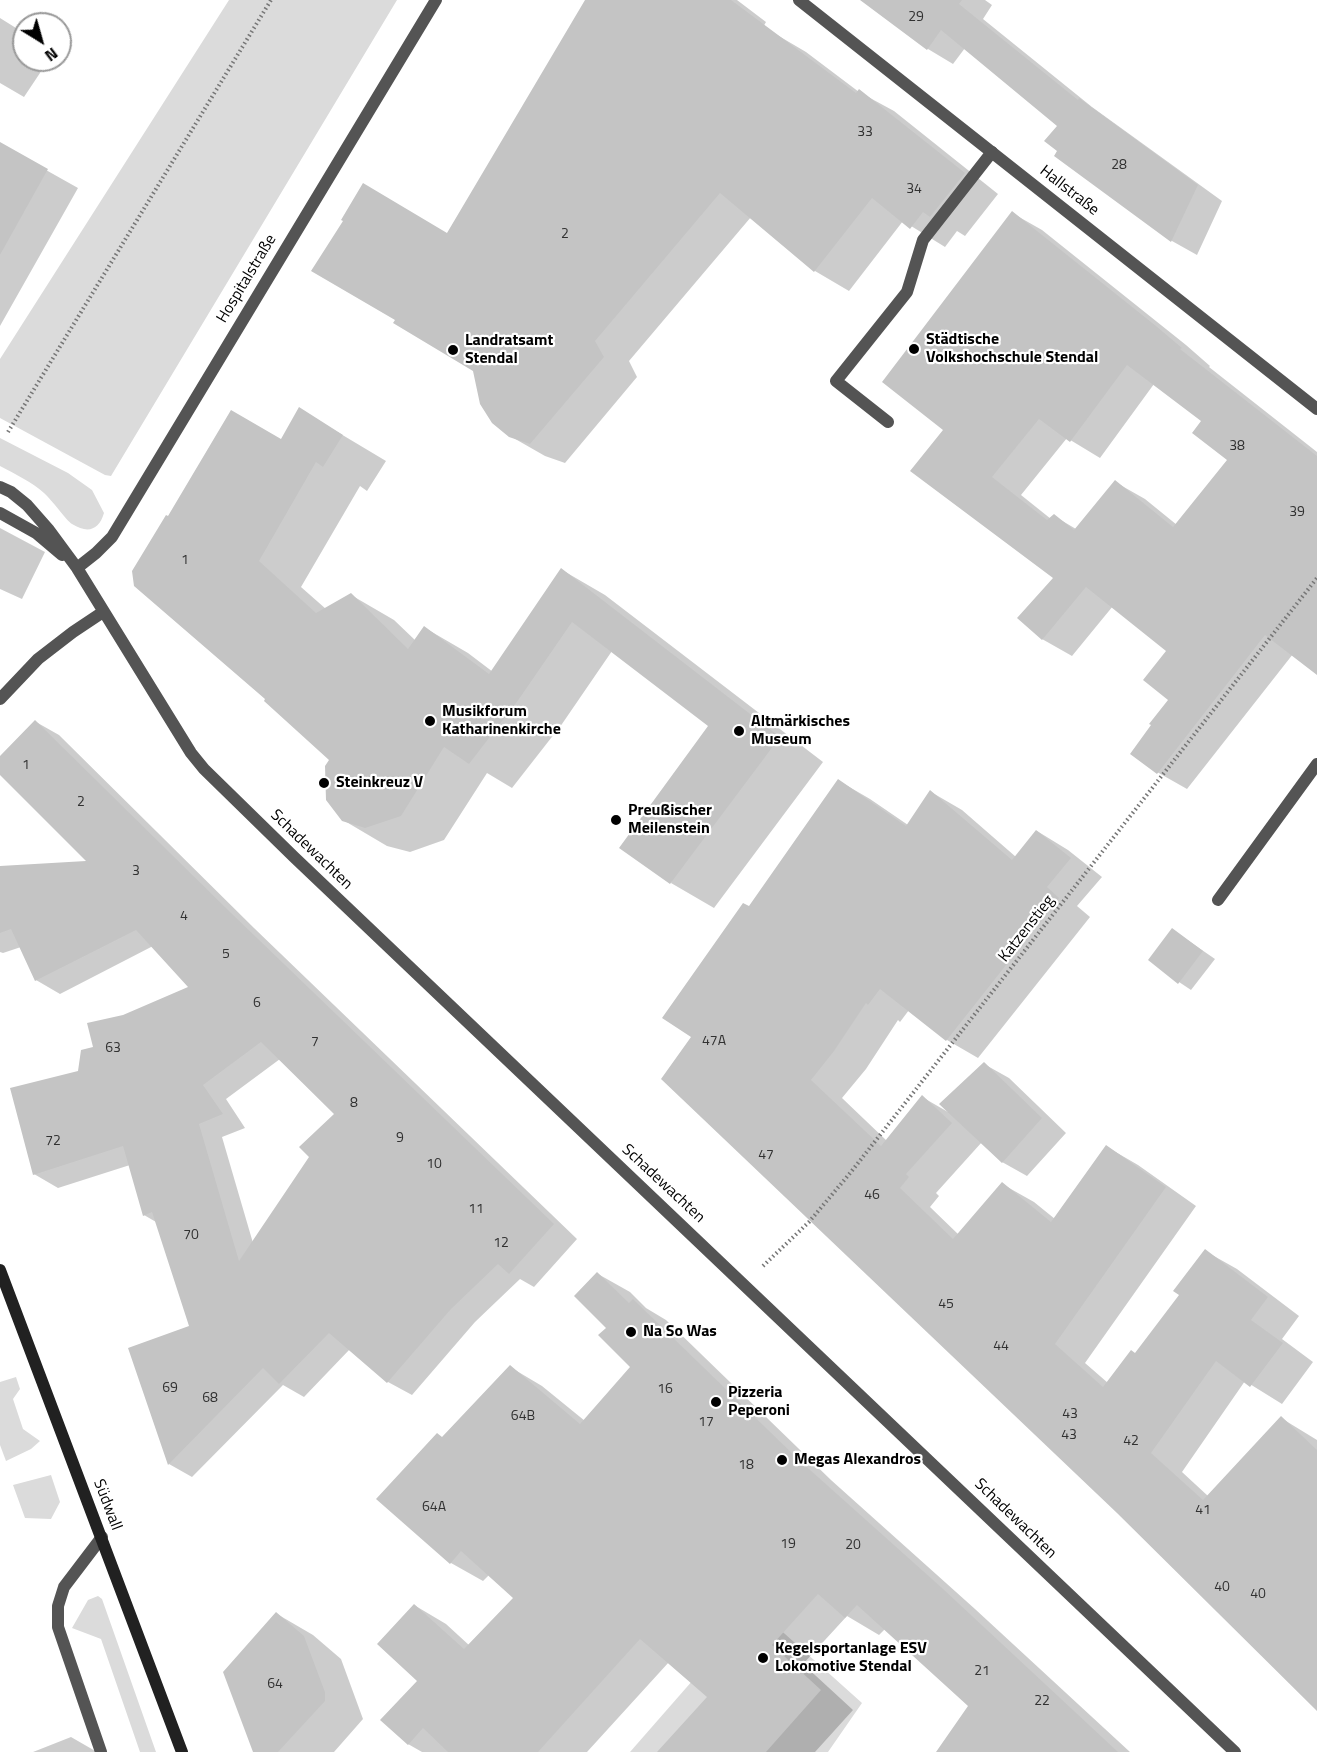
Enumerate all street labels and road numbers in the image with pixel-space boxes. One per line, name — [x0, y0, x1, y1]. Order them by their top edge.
street label: Hallstraße — [1035, 162, 1103, 220]
street label: Hospitalstraße — [213, 231, 281, 327]
street label: Schadewachten — [266, 806, 356, 894]
street label: Katzenstieg — [995, 892, 1059, 966]
street label: Schadewachten — [617, 1141, 709, 1227]
street label: Schadewachten — [970, 1475, 1060, 1563]
street label: Südwall — [89, 1477, 125, 1533]

